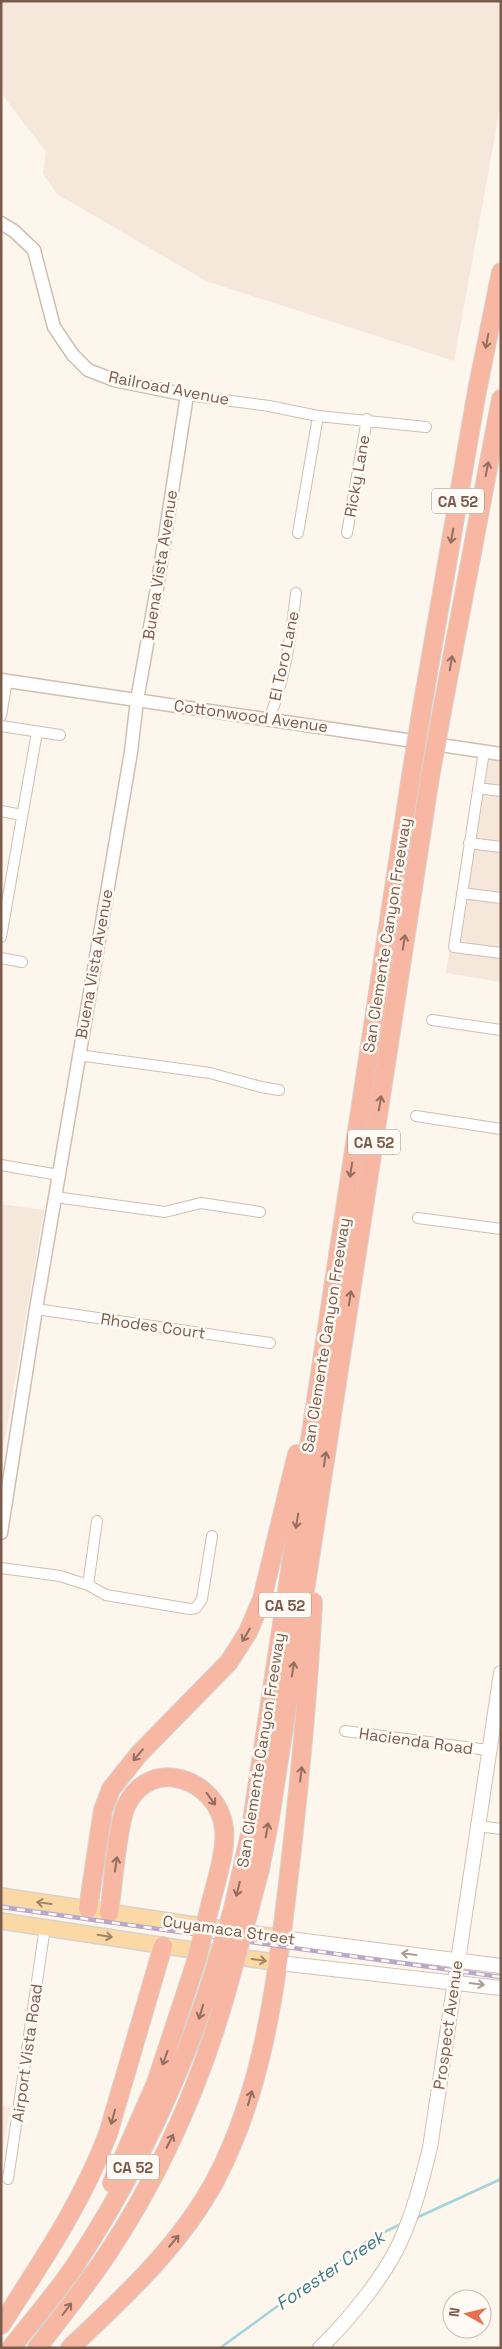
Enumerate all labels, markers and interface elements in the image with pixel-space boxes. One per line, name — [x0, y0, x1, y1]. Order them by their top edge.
one-way arrow — [482, 333, 491, 349]
street label: Railroad Avenue — [107, 366, 231, 410]
street label: Ricky Lane — [339, 433, 375, 519]
one-way arrow — [483, 462, 492, 478]
street label: Buena Vista Avenue — [138, 488, 182, 642]
road number: CA 52 — [432, 488, 484, 514]
one-way arrow — [447, 527, 457, 543]
street label: El Toro Lane — [264, 609, 304, 703]
one-way arrow — [446, 656, 456, 672]
street label: Cottonwood Avenue — [173, 695, 329, 737]
street label: San Clemente Canyon Freeway — [358, 816, 416, 1054]
street label: Buena Vista Avenue — [70, 887, 118, 1041]
one-way arrow — [400, 935, 410, 951]
one-way arrow — [375, 1095, 385, 1111]
road number: CA 52 — [348, 1130, 400, 1154]
one-way arrow — [346, 1161, 356, 1177]
street label: San Clemente Canyon Freeway — [297, 1216, 355, 1454]
one-way arrow — [345, 1291, 355, 1307]
street label: Rhodes Court — [99, 1308, 207, 1344]
one-way arrow — [320, 1451, 330, 1467]
one-way arrow — [292, 1513, 302, 1529]
road number: CA 52 — [259, 1592, 311, 1618]
one-way arrow — [240, 1627, 250, 1641]
street label: San Clemente Canyon Freeway — [232, 1631, 290, 1869]
one-way arrow — [288, 1662, 298, 1678]
street label: Hacienda Road — [358, 1723, 474, 1759]
one-way arrow — [132, 1749, 144, 1762]
one-way arrow — [296, 1767, 306, 1783]
one-way arrow — [205, 1792, 216, 1805]
one-way arrow — [263, 1822, 273, 1838]
one-way arrow — [111, 1857, 121, 1873]
one-way arrow — [233, 1880, 242, 1896]
one-way arrow — [36, 1897, 52, 1907]
street label: Cuyamaca Street — [161, 1910, 297, 1950]
one-way arrow — [97, 1932, 113, 1942]
one-way arrow — [401, 1949, 417, 1959]
one-way arrow — [251, 1955, 267, 1965]
street label: Prospect Avenue — [429, 1959, 467, 2091]
one-way arrow — [469, 1980, 485, 1990]
street label: Airport Vista Road — [7, 1982, 47, 2124]
one-way arrow — [196, 2004, 206, 2020]
one-way arrow — [160, 2050, 169, 2066]
one-way arrow — [245, 2090, 255, 2106]
one-way arrow — [108, 2108, 117, 2124]
one-way arrow — [166, 2134, 175, 2149]
road number: CA 52 — [107, 2154, 159, 2180]
water label: Forester Creek — [271, 2224, 391, 2315]
one-way arrow — [169, 2234, 180, 2247]
north arrow — [442, 2289, 492, 2339]
one-way arrow — [62, 2302, 72, 2316]
text: N — [445, 2306, 464, 2318]

